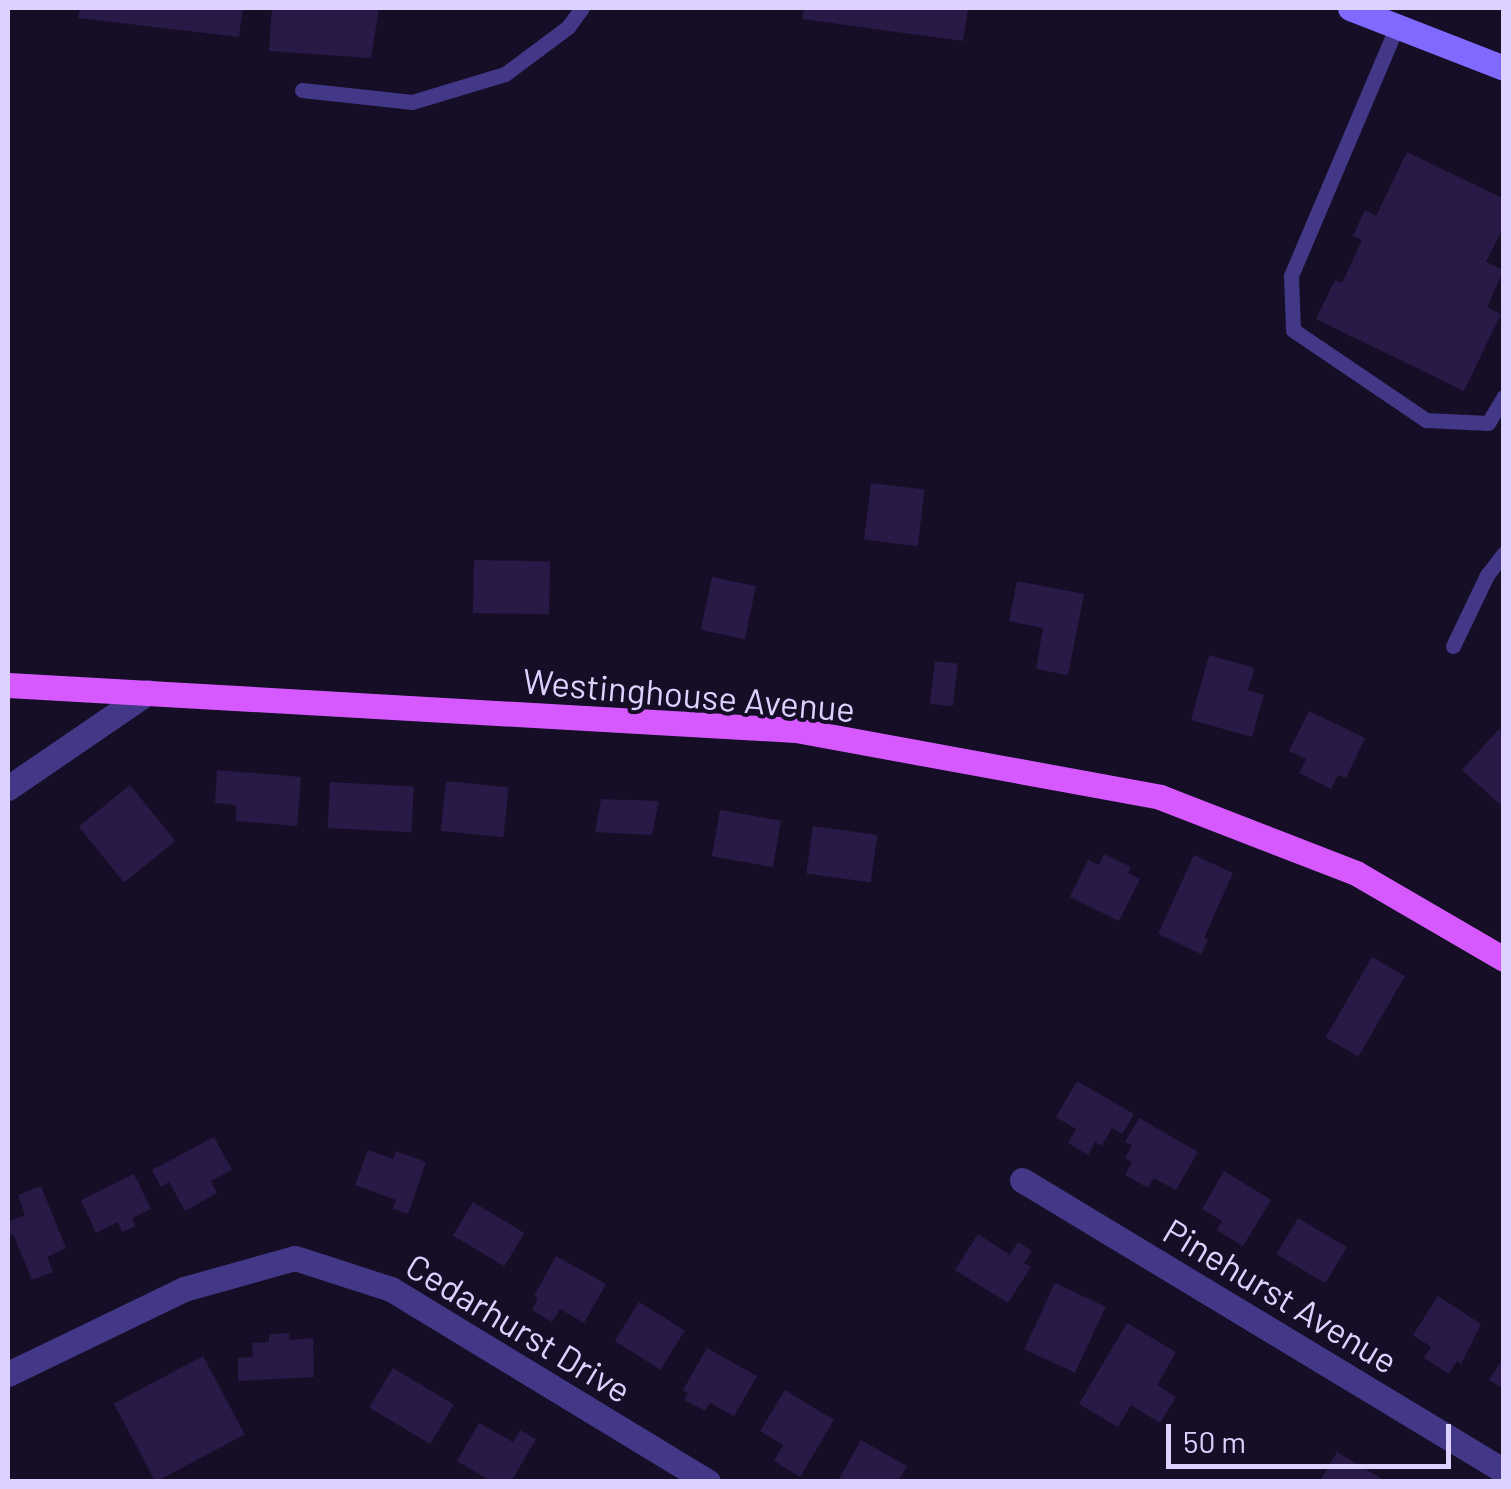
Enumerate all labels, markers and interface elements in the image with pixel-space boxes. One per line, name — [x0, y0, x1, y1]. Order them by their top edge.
street label: Westinghouse Avenue — [521, 659, 857, 729]
street label: Pinehurst Avenue — [1157, 1209, 1405, 1381]
street label: Cedarhurst Drive — [399, 1243, 639, 1411]
scale bar — [1171, 1404, 1456, 1466]
text: 50 m — [1183, 1423, 1246, 1459]

